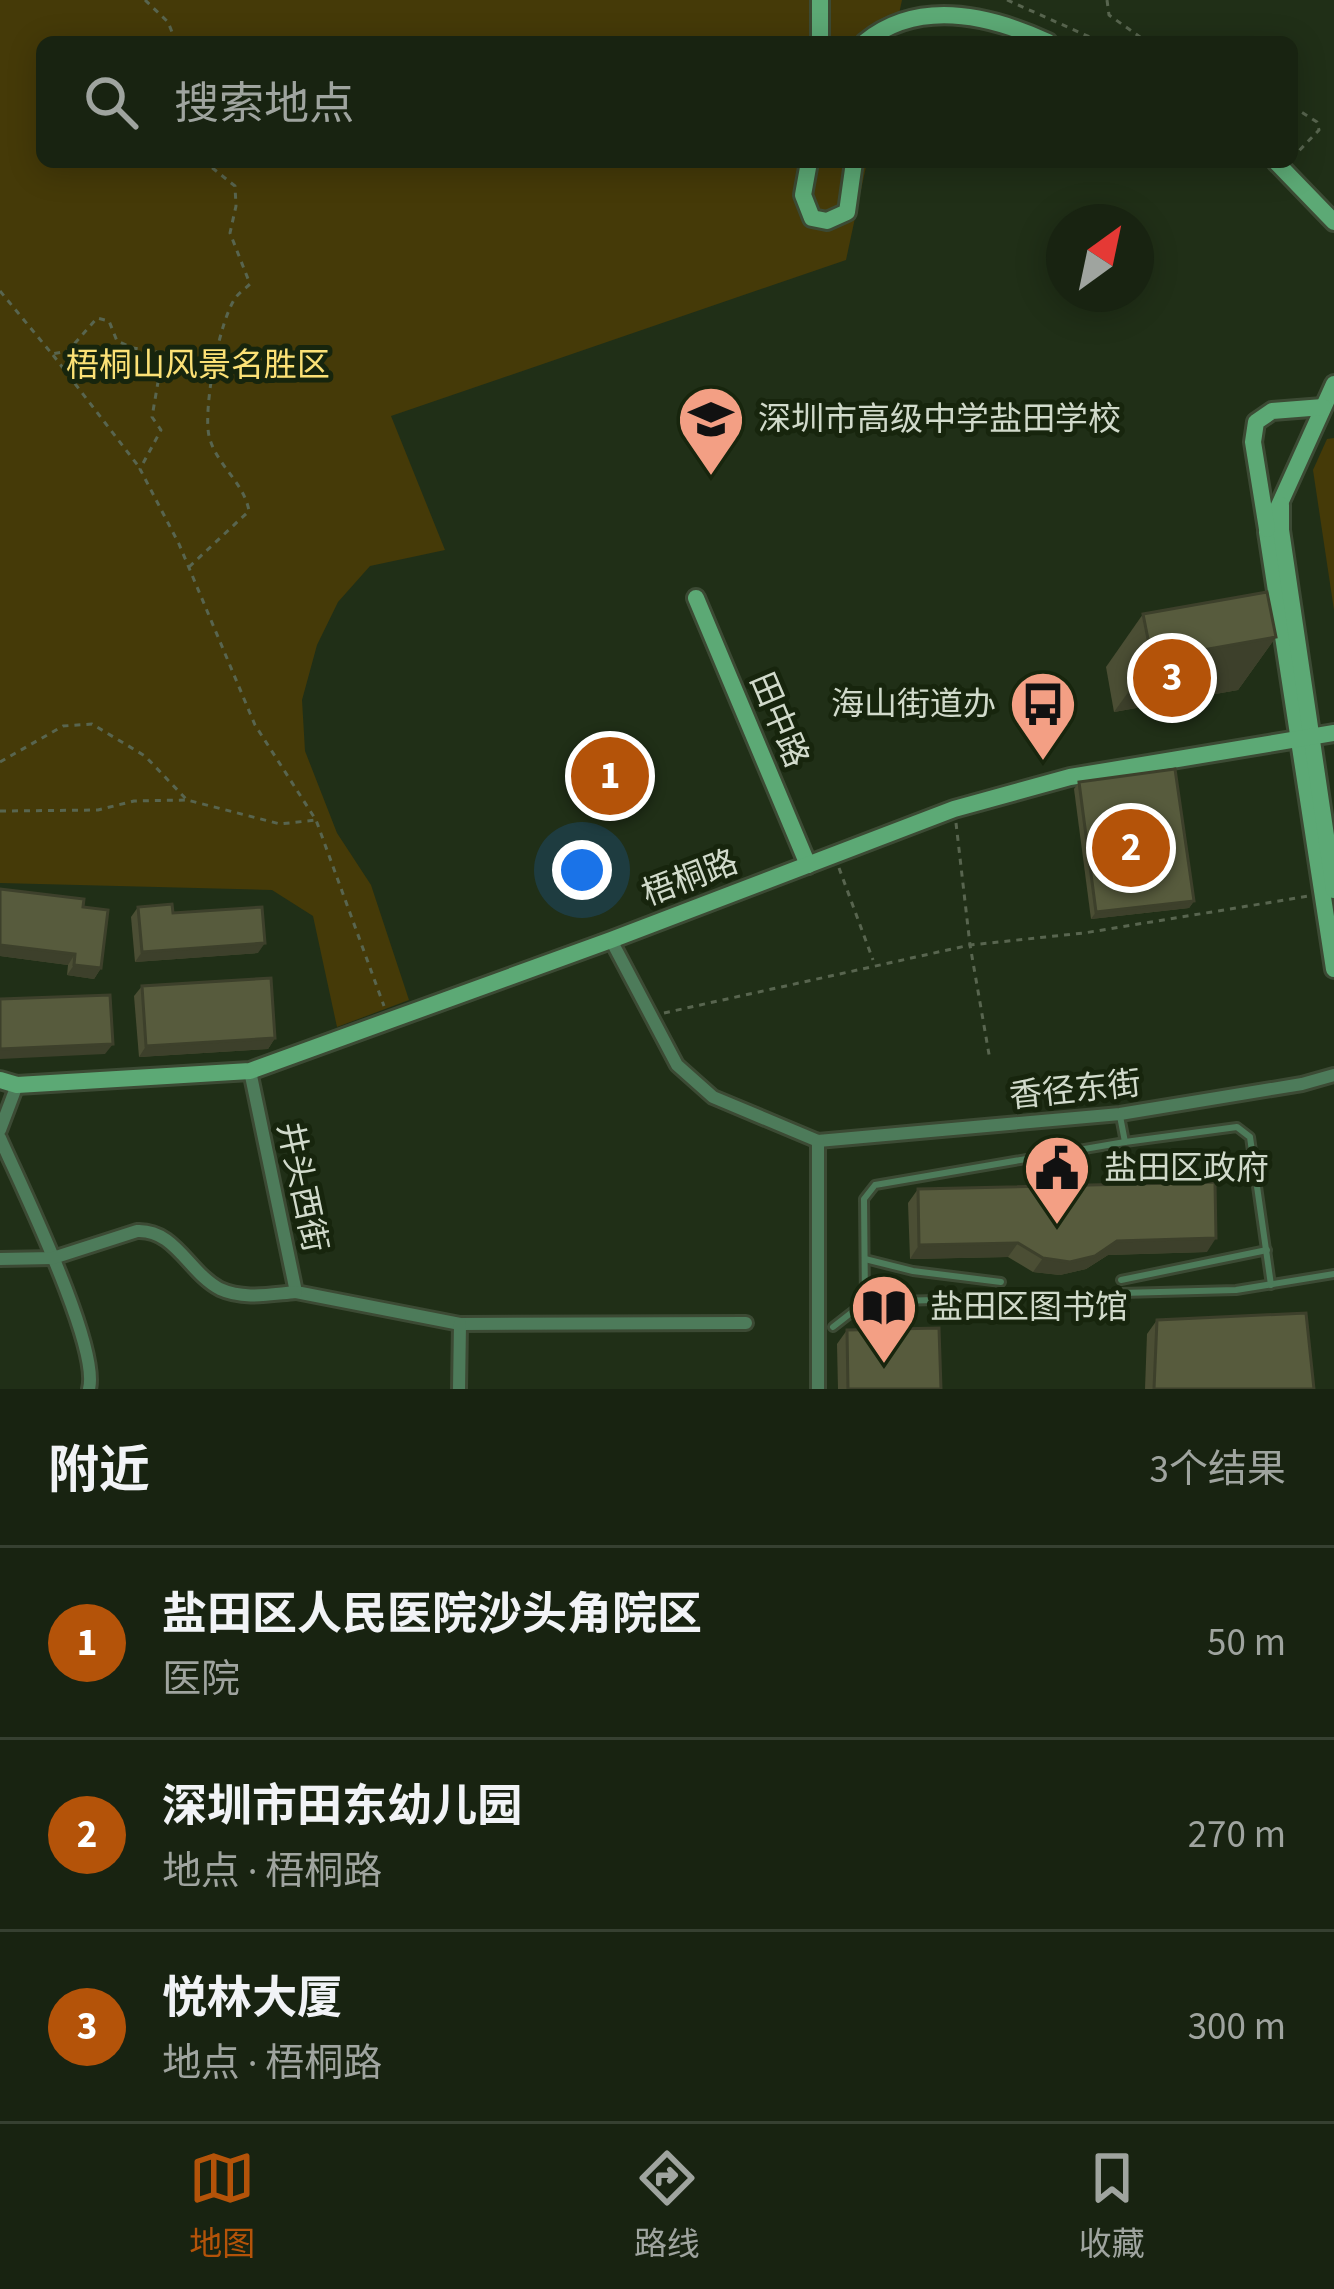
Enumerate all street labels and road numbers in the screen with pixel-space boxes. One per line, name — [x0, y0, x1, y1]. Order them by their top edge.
street label: 田中路 — [738, 665, 820, 775]
street label: 梧桐路 — [635, 838, 745, 918]
street label: 香径东街 — [1007, 1060, 1143, 1120]
street label: 井头西街 — [265, 1118, 339, 1256]

